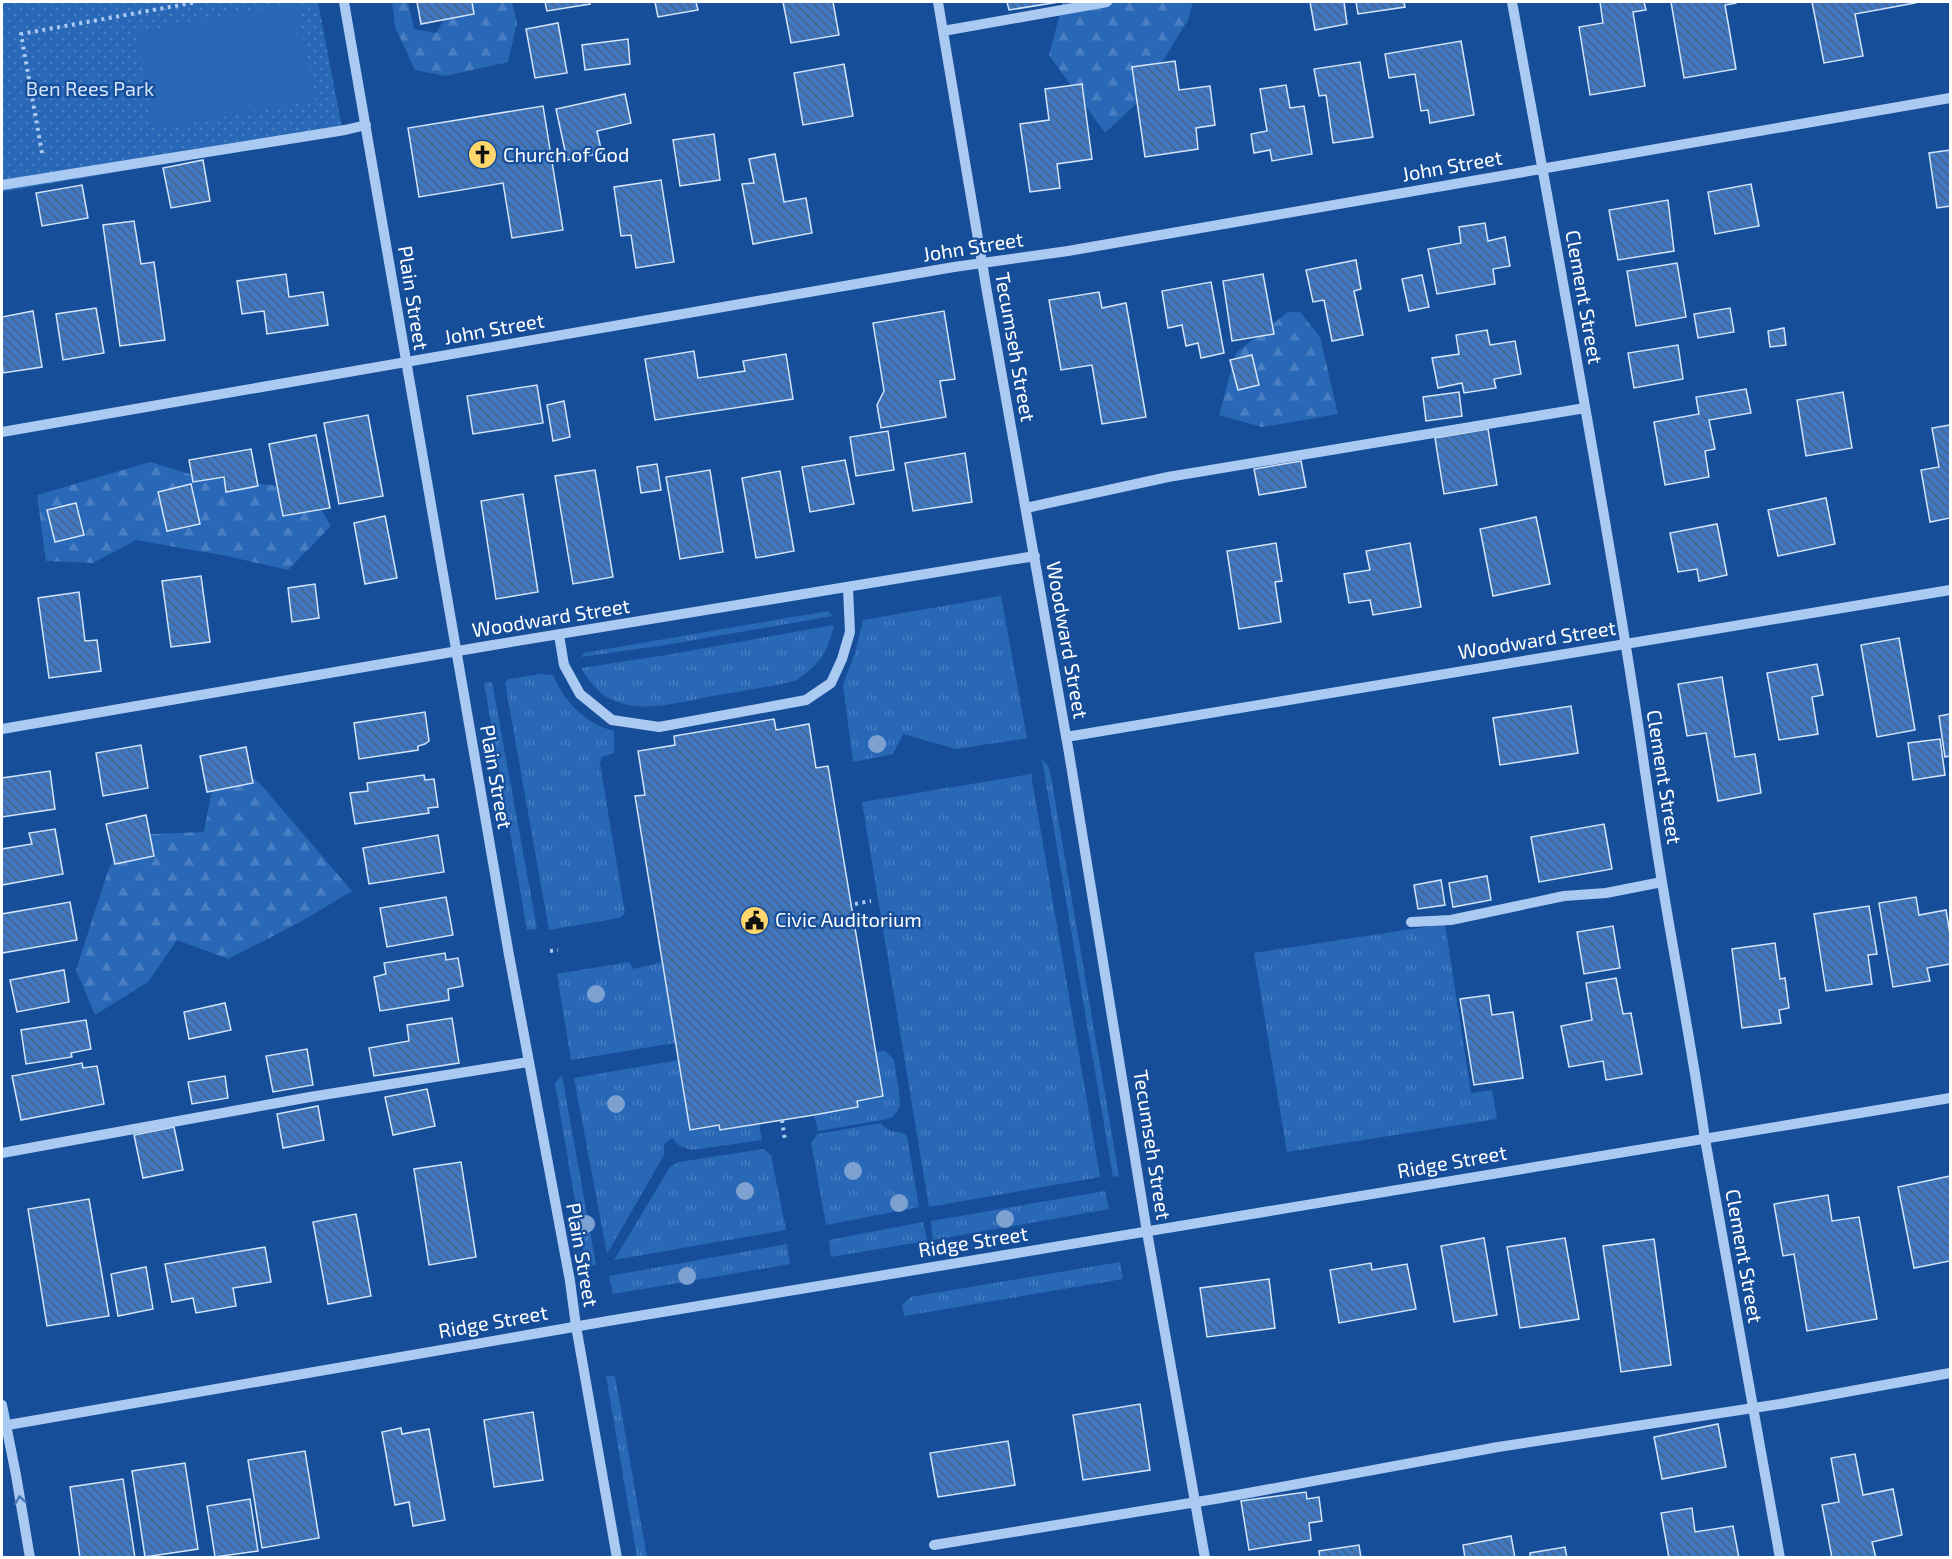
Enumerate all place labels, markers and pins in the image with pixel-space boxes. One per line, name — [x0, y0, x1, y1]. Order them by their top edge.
church icon: Church of God — [466, 139, 498, 171]
place label: Church of God — [503, 142, 629, 166]
public building icon: Civic Auditorium — [738, 904, 770, 936]
place label: Civic Auditorium — [775, 907, 922, 931]

